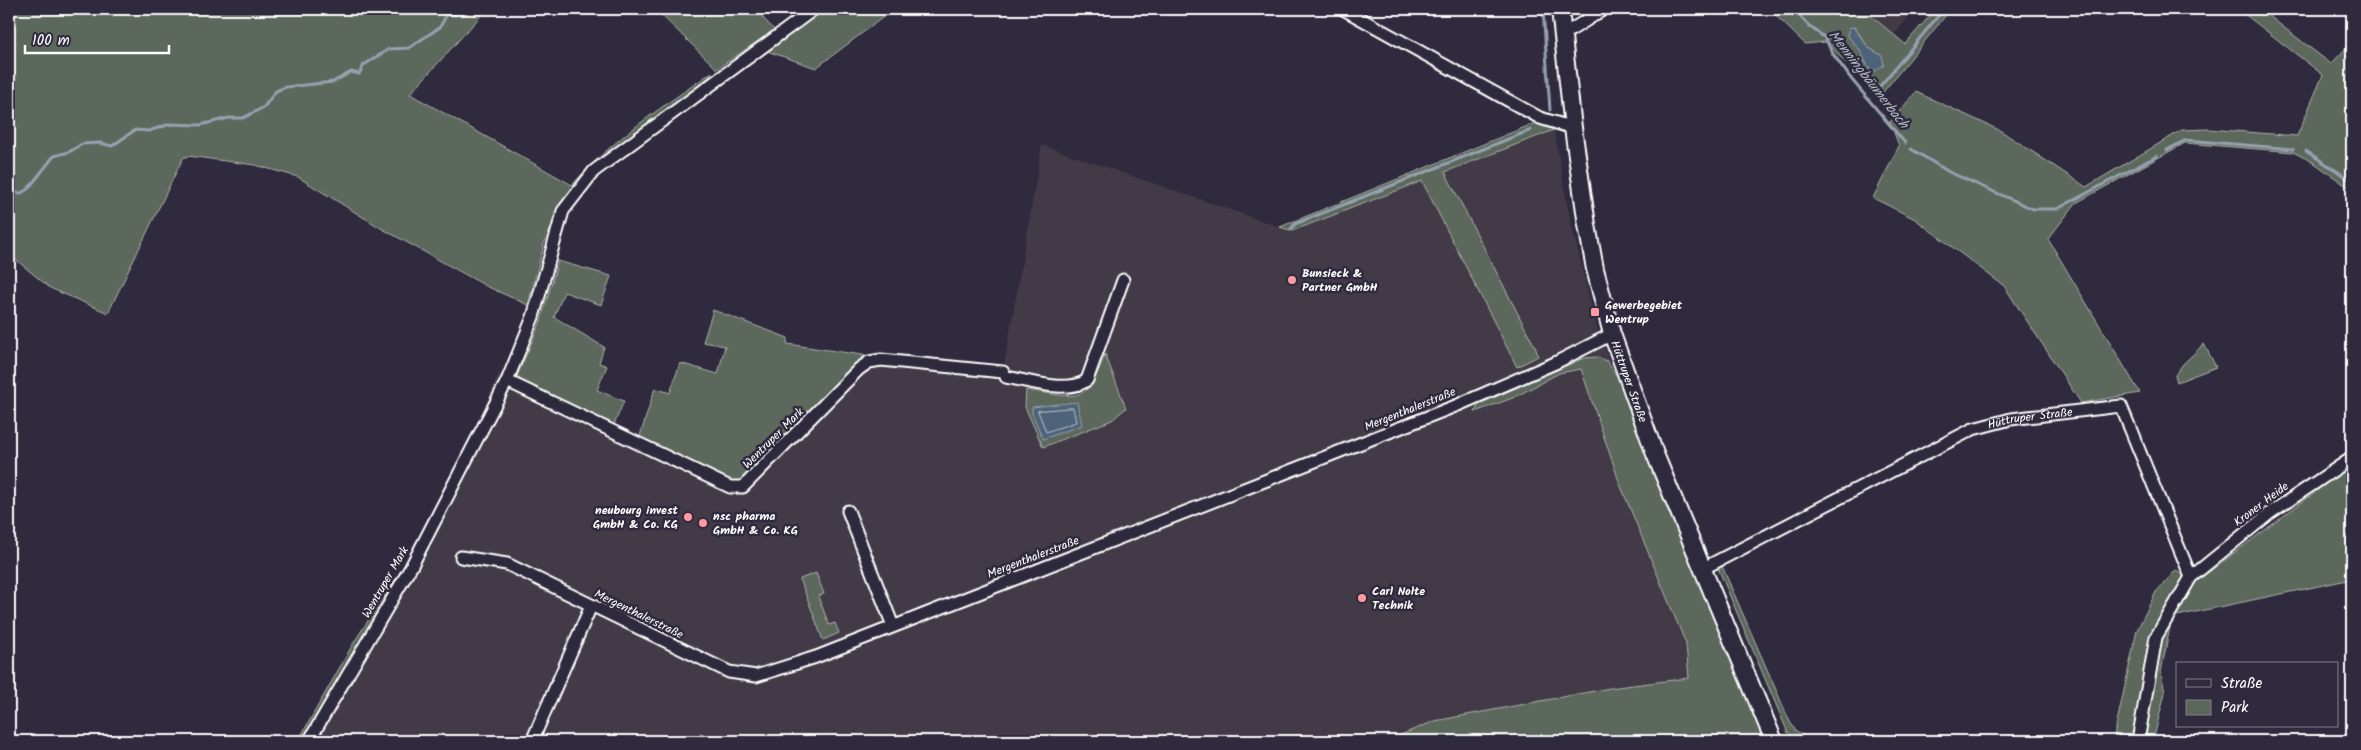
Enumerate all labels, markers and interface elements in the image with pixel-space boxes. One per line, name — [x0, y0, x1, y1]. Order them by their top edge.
scale bar — [25, 22, 169, 54]
water label: Menningbäumerbach — [1823, 26, 1915, 135]
text: 100 m — [32, 29, 70, 53]
place label: Bunsieck & Partner GmbH — [1302, 264, 1378, 297]
marker: Bunsieck & Partner GmbH — [1286, 274, 1298, 286]
place label: Gewerbegebiet Wentrup — [1605, 296, 1683, 329]
marker: Gewerbegebiet Wentrup — [1589, 306, 1601, 318]
street label: Hüttruper Straße — [1605, 338, 1652, 426]
street label: Mergenthalerstraße — [1362, 382, 1459, 436]
street label: Wentruper Mark — [738, 403, 809, 473]
street label: Hüttruper Straße — [1985, 403, 2074, 435]
street label: Kroner Heide — [2230, 477, 2293, 531]
place label: neubourg invest GmbH & Co. KG — [593, 501, 679, 534]
place label: nsc pharma GmbH & Co. KG — [713, 507, 798, 540]
marker: neubourg invest GmbH & Co. KG — [682, 511, 694, 523]
marker: nsc pharma GmbH & Co. KG — [697, 517, 709, 529]
street label: Mergenthalerstraße — [984, 531, 1082, 584]
street label: Wentruper Mark — [357, 542, 414, 622]
place label: Carl Nolte Technik — [1372, 582, 1425, 615]
street label: Mergenthalerstraße — [591, 585, 687, 645]
marker: Carl Nolte Technik — [1356, 592, 1368, 604]
legend — [2176, 662, 2338, 728]
text: Straße — [2221, 672, 2263, 696]
text: Park — [2221, 696, 2249, 720]

